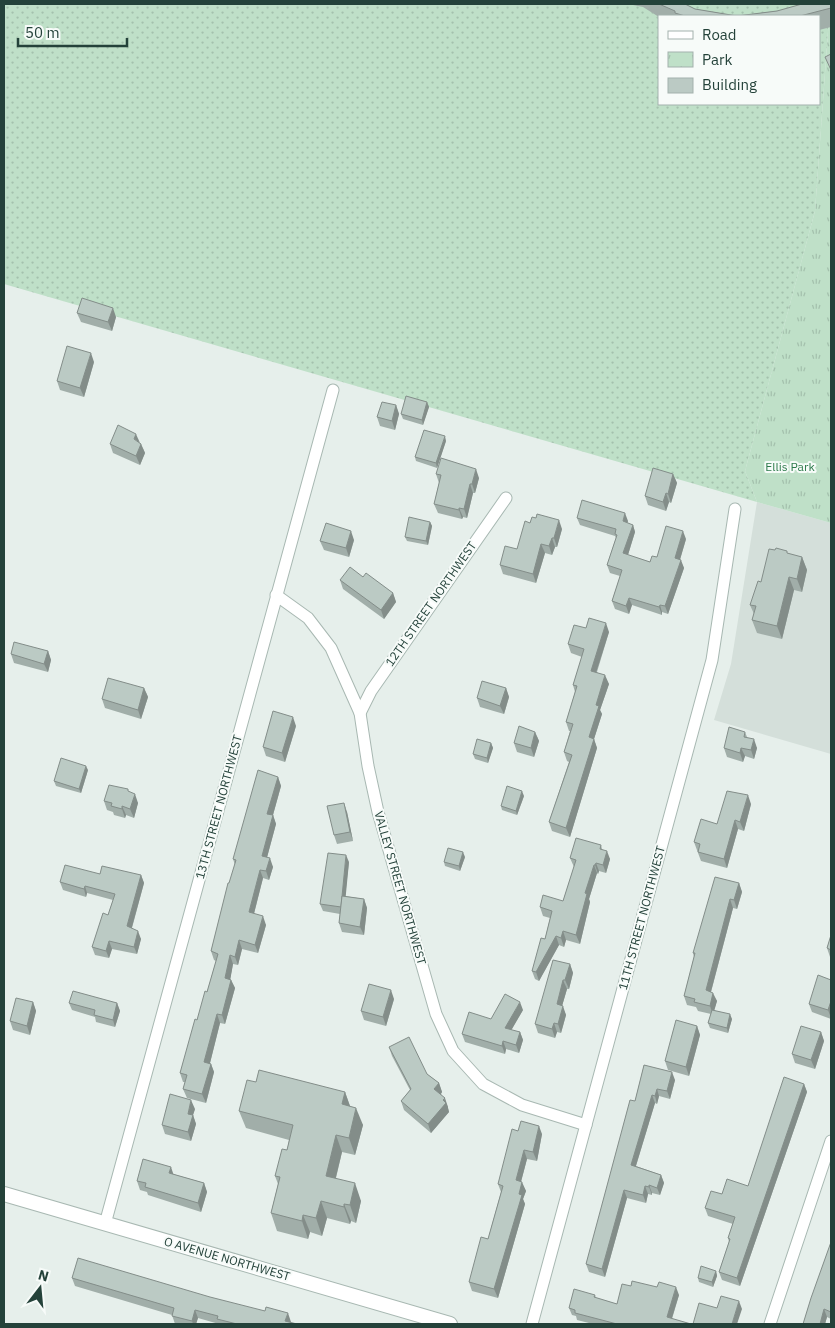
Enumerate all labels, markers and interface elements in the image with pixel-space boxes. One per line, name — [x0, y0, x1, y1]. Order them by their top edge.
scale bar — [18, 15, 126, 47]
legend — [658, 15, 820, 105]
text: 50 m — [25, 23, 60, 42]
text: Road — [702, 25, 737, 44]
text: Park — [702, 50, 732, 69]
text: Building — [702, 75, 757, 94]
park label: Ellis Park — [765, 459, 815, 474]
street label: 12TH STREET NORTHWEST — [382, 538, 479, 669]
street label: 13TH STREET NORTHWEST — [192, 733, 245, 881]
street label: VALLEY STREET NORTHWEST — [371, 809, 430, 967]
street label: 11TH STREET NORTHWEST — [615, 844, 668, 992]
street label: O AVENUE NORTHWEST — [162, 1233, 292, 1284]
north arrow — [15, 1263, 65, 1313]
text: N — [36, 1265, 51, 1286]

